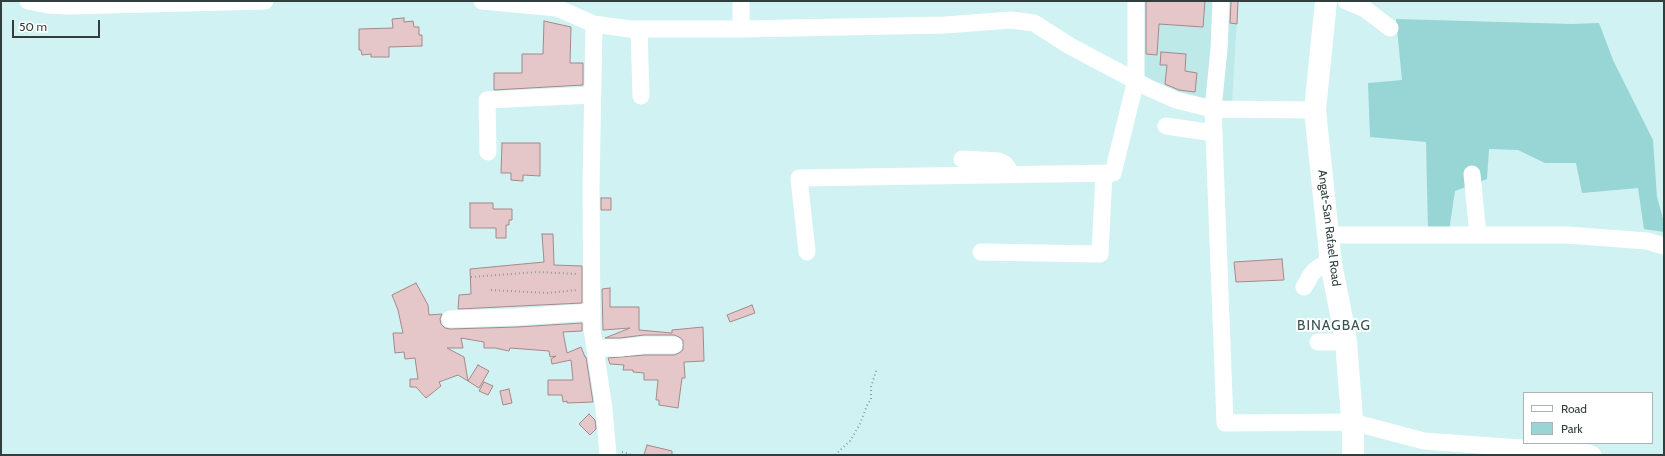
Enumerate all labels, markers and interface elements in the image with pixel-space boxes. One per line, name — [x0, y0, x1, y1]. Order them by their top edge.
scale bar — [14, 12, 102, 38]
text: 50 m — [19, 19, 47, 34]
street label: Angat-San Rafael Road — [1315, 169, 1343, 287]
district label: BINAGBAG — [1297, 318, 1371, 334]
legend — [1523, 392, 1653, 444]
text: Road — [1561, 401, 1587, 416]
text: Park — [1561, 421, 1583, 436]

